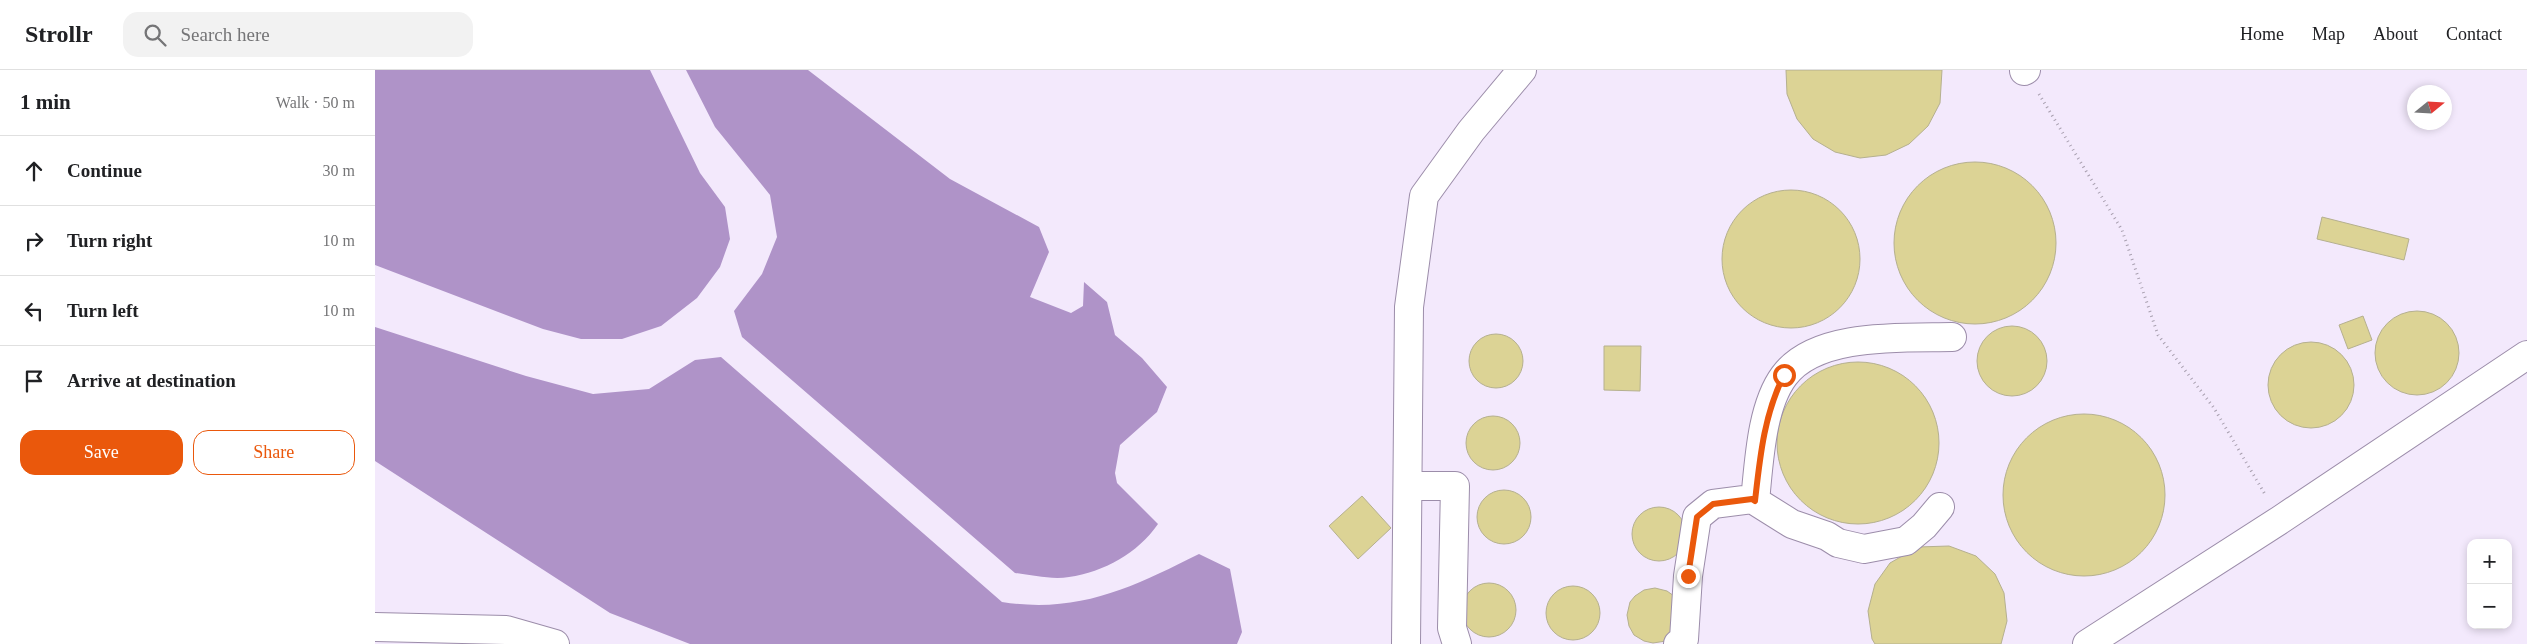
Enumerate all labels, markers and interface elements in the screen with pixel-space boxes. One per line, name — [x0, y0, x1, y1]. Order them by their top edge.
search box — [123, 12, 473, 57]
text: Strollr — [25, 21, 93, 47]
icon: search — [141, 21, 169, 49]
text: Search here — [181, 24, 270, 45]
text: Home — [2240, 24, 2284, 44]
text: Map — [2312, 24, 2345, 44]
text: About — [2373, 24, 2418, 44]
text: Contact — [2446, 24, 2502, 44]
north arrow — [2407, 85, 2452, 130]
text: 1 min — [20, 90, 71, 114]
text: Walk · 50 m — [276, 94, 355, 111]
icon: ahead — [20, 157, 48, 185]
text: Continue — [67, 160, 142, 181]
text: 30 m — [323, 162, 355, 179]
icon: right — [20, 227, 48, 255]
text: Turn right — [67, 230, 152, 251]
text: 10 m — [323, 232, 355, 249]
icon: left — [20, 297, 48, 325]
text: Turn left — [67, 300, 139, 321]
text: 10 m — [323, 302, 355, 319]
route start — [1773, 364, 1796, 387]
icon: arrive — [20, 367, 48, 395]
text: Arrive at destination — [67, 370, 236, 391]
button: Save — [20, 430, 183, 475]
button: Share — [193, 430, 355, 475]
map controls — [2467, 539, 2512, 629]
button: + — [2467, 539, 2512, 584]
route end — [1677, 565, 1700, 588]
button: − — [2467, 584, 2512, 629]

